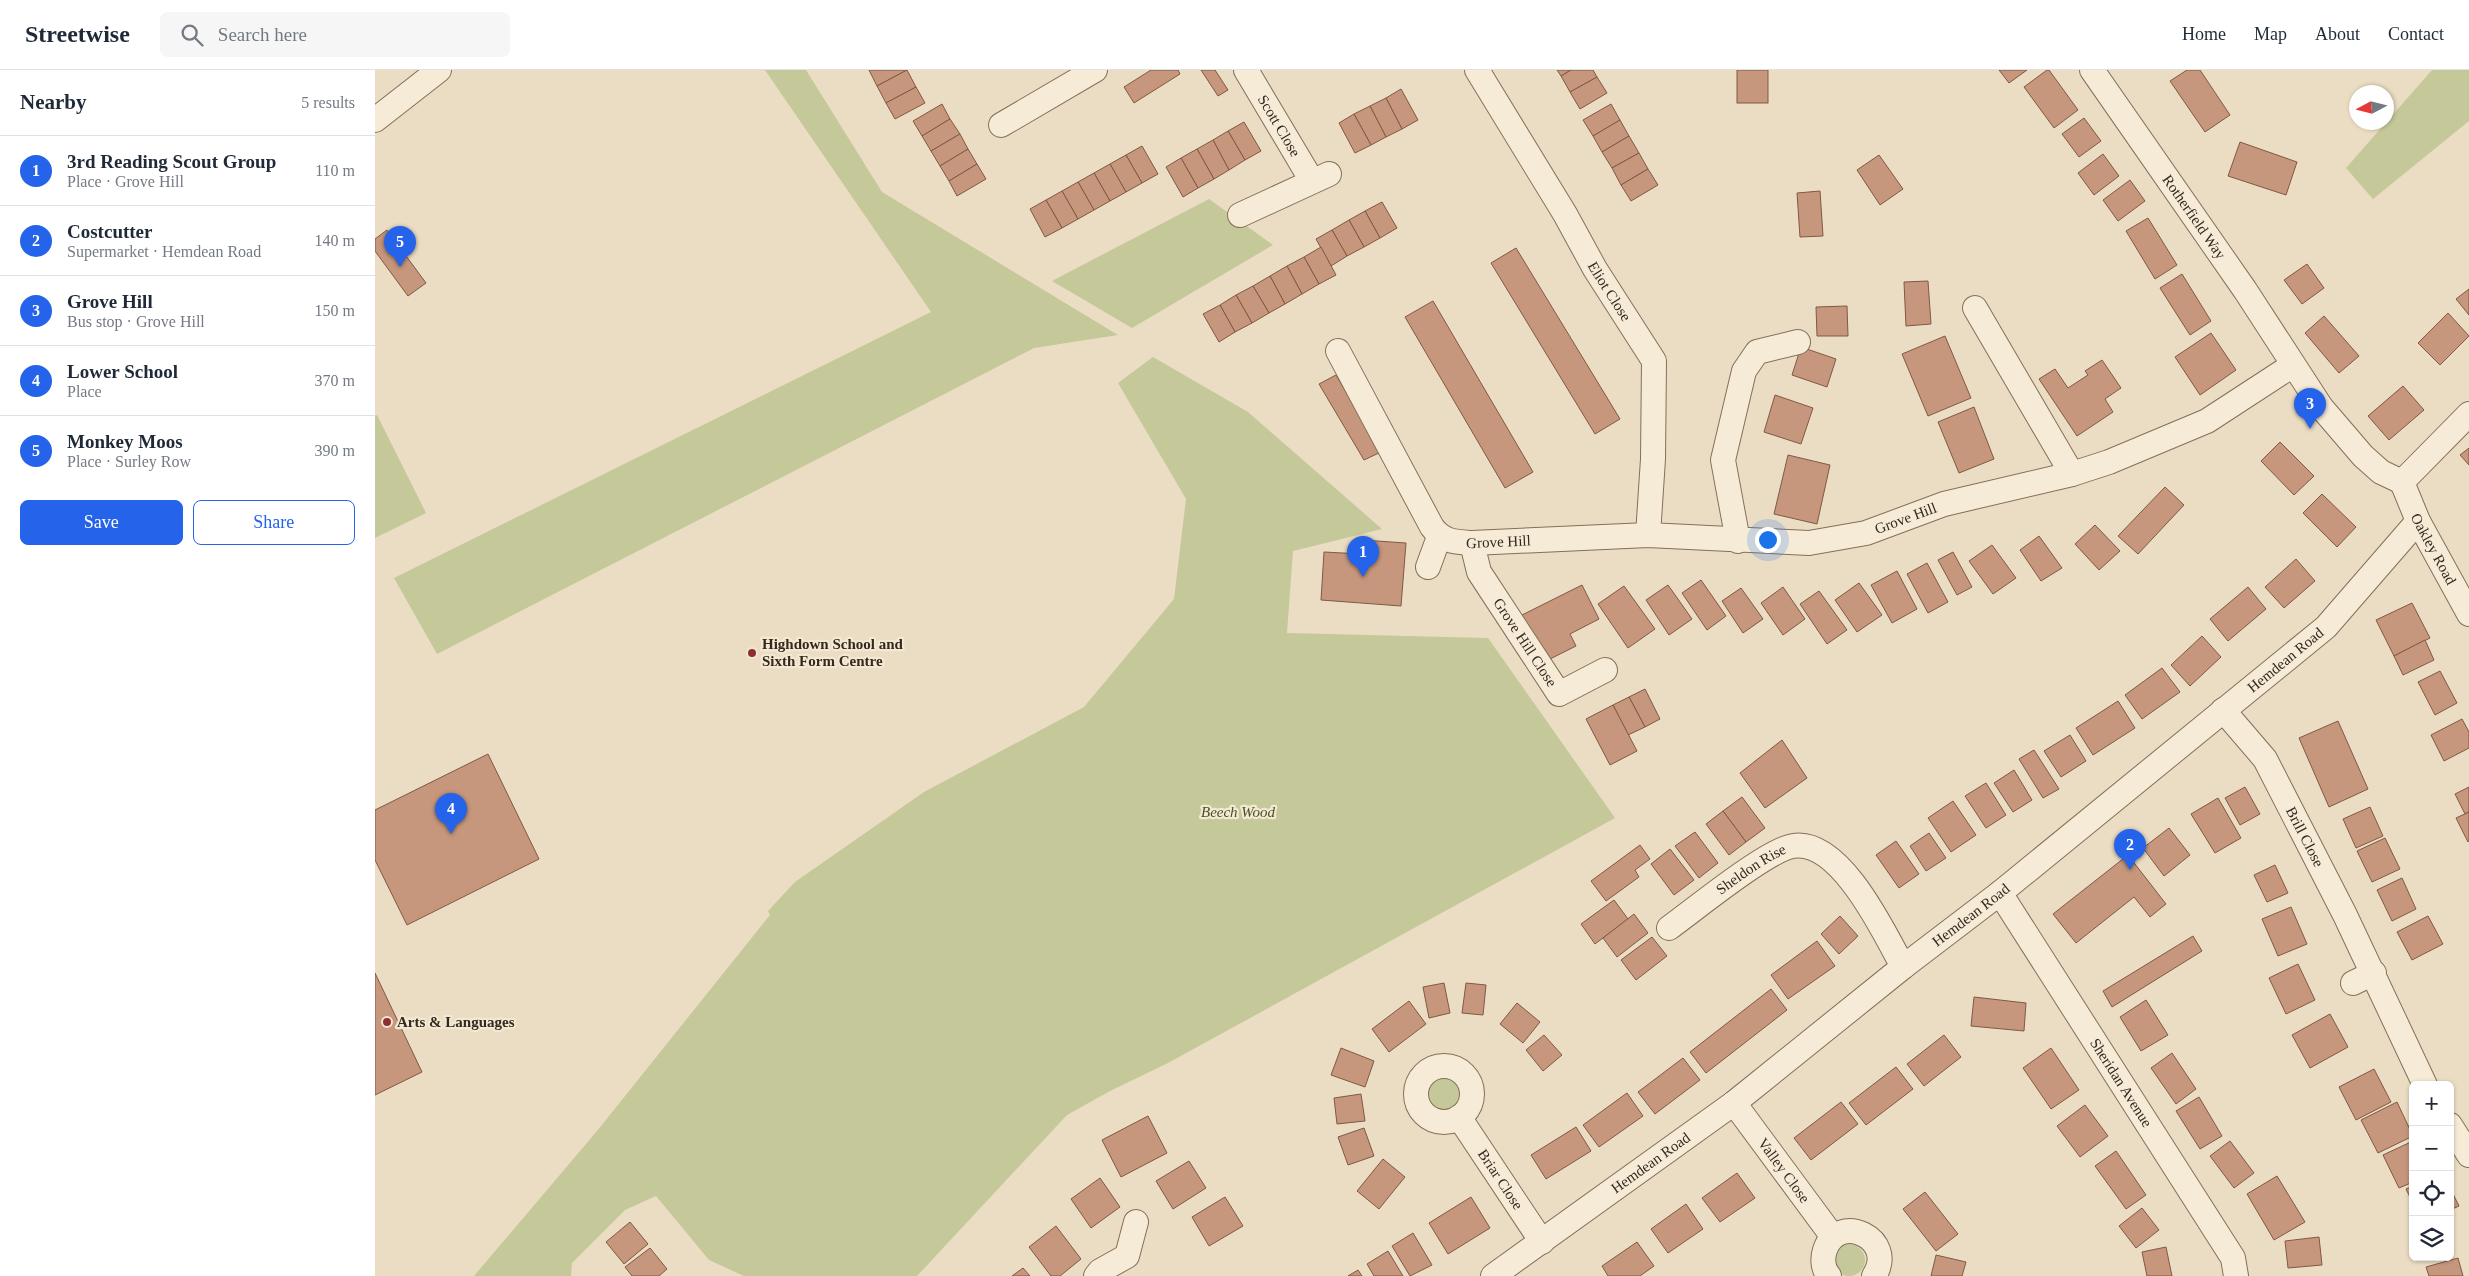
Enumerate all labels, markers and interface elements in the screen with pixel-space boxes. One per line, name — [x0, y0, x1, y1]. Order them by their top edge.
search box — [160, 12, 510, 57]
text: Streetwise — [25, 21, 130, 47]
icon: search — [178, 21, 206, 49]
text: Search here — [218, 24, 307, 45]
text: Home — [2182, 24, 2226, 44]
text: Map — [2254, 24, 2287, 44]
text: About — [2315, 24, 2360, 44]
text: Contact — [2388, 24, 2444, 44]
north arrow — [2349, 85, 2394, 130]
text: Nearby — [20, 90, 87, 114]
street label: Scott Close — [1255, 92, 1304, 160]
text: 5 results — [301, 94, 355, 111]
text: 3rd Reading Scout Group — [67, 151, 276, 172]
text: 1 — [32, 162, 40, 179]
text: 110 m — [315, 162, 355, 179]
street label: Rotherfield Way — [2159, 172, 2229, 263]
text: Place · Grove Hill — [67, 173, 184, 190]
text: Costcutter — [67, 221, 152, 242]
pin: 5 — [384, 226, 416, 267]
text: 2 — [32, 232, 40, 249]
text: 140 m — [315, 232, 355, 249]
text: Supermarket · Hemdean Road — [67, 243, 261, 260]
street label: Eliot Close — [1585, 259, 1634, 324]
text: Grove Hill — [67, 291, 153, 312]
text: 3 — [32, 302, 40, 319]
text: 150 m — [315, 302, 355, 319]
text: Bus stop · Grove Hill — [67, 313, 205, 330]
text: Lower School — [67, 361, 178, 382]
text: 4 — [32, 372, 40, 389]
text: 370 m — [315, 372, 355, 389]
text: Place — [67, 383, 102, 400]
pin: 3 — [2294, 388, 2326, 429]
text: Monkey Moos — [67, 431, 183, 452]
text: 5 — [32, 442, 40, 459]
text: 390 m — [315, 442, 355, 459]
text: Place · Surley Row — [67, 453, 191, 470]
button: Save — [20, 500, 183, 545]
button: Share — [193, 500, 355, 545]
street label: Grove Hill — [1872, 500, 1939, 537]
street label: Oakley Road — [2408, 511, 2460, 588]
your location — [1755, 527, 1781, 553]
street label: Grove Hill — [1466, 532, 1531, 551]
pin: 1 — [1347, 536, 1379, 577]
street label: Grove Hill Close — [1490, 595, 1560, 690]
street label: Hemdean Road — [2244, 624, 2327, 696]
place label: Highdown School and Sixth Form Centre — [762, 636, 904, 669]
marker: Highdown School and Sixth Form Centre — [746, 647, 758, 659]
pin: 4 — [435, 793, 467, 834]
park label: Beech Wood — [1201, 804, 1275, 820]
street label: Brill Close — [2283, 804, 2327, 870]
pin: 2 — [2114, 829, 2146, 870]
street label: Sheldon Rise — [1713, 841, 1788, 898]
street label: Hemdean Road — [1929, 880, 2013, 950]
place label: Arts & Languages — [397, 1014, 515, 1030]
marker: Arts & Languages — [381, 1016, 393, 1028]
street label: Sheridan Avenue — [2087, 1035, 2155, 1130]
map controls — [2409, 1081, 2454, 1261]
button: + — [2409, 1081, 2454, 1126]
button: − — [2409, 1126, 2454, 1171]
street label: Hemdean Road — [1608, 1129, 1693, 1196]
street label: Valley Close — [1755, 1135, 1813, 1206]
street label: Briar Close — [1475, 1146, 1526, 1213]
button: locate — [2409, 1171, 2454, 1216]
button: layers — [2409, 1216, 2454, 1261]

